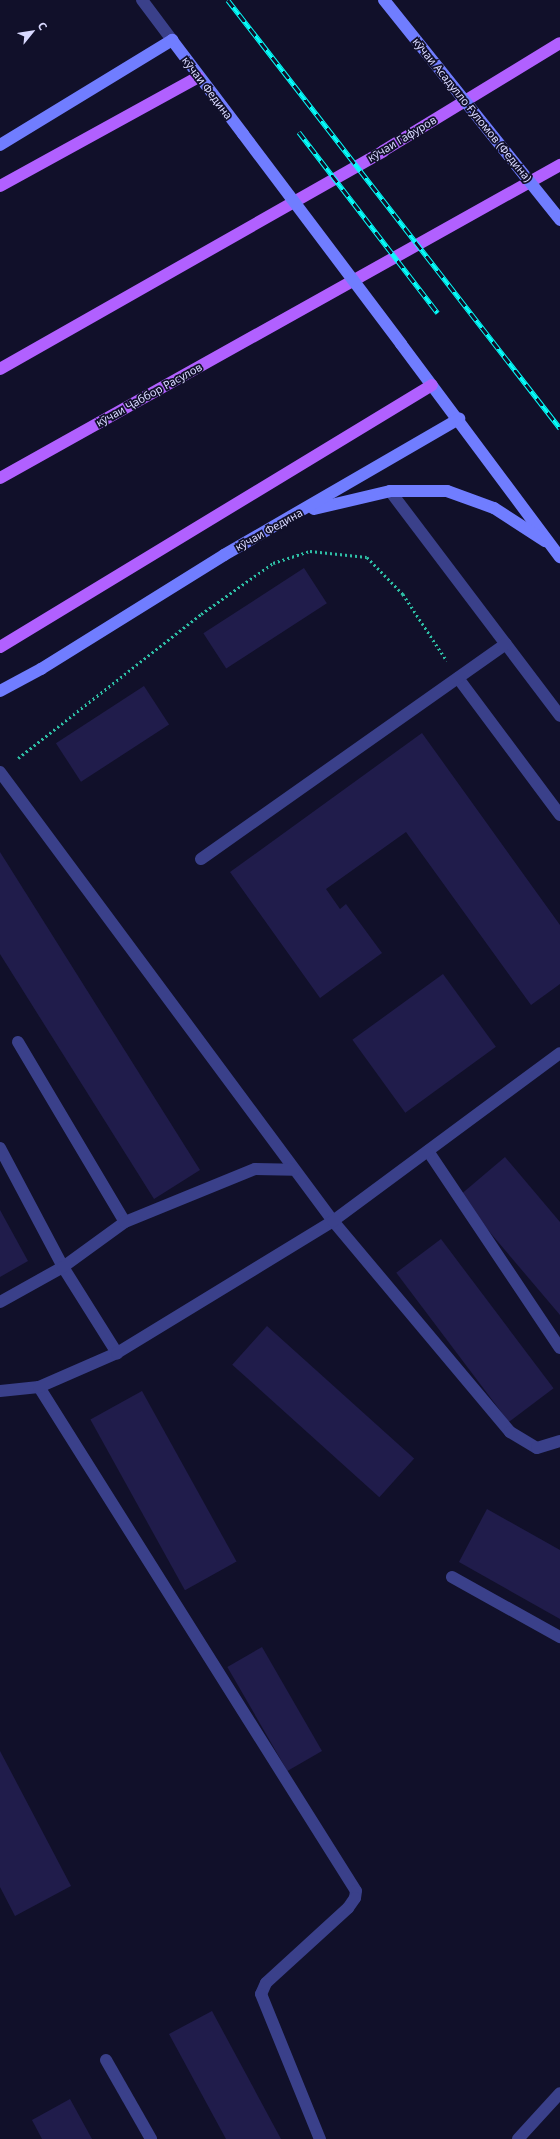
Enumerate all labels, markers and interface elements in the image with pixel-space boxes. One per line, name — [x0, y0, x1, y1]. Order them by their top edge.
north arrow — [12, 12, 52, 52]
text: С — [35, 19, 51, 33]
street label: кӯчаи Асадулло Ғуломов (Федина) — [410, 35, 534, 185]
street label: кӯчаи Федина — [179, 54, 235, 122]
street label: кӯчаи Гафуров — [365, 113, 439, 165]
street label: кӯчаи Ҷаббор Расулов — [94, 360, 204, 430]
street label: кӯчаи Федина — [233, 506, 305, 554]

